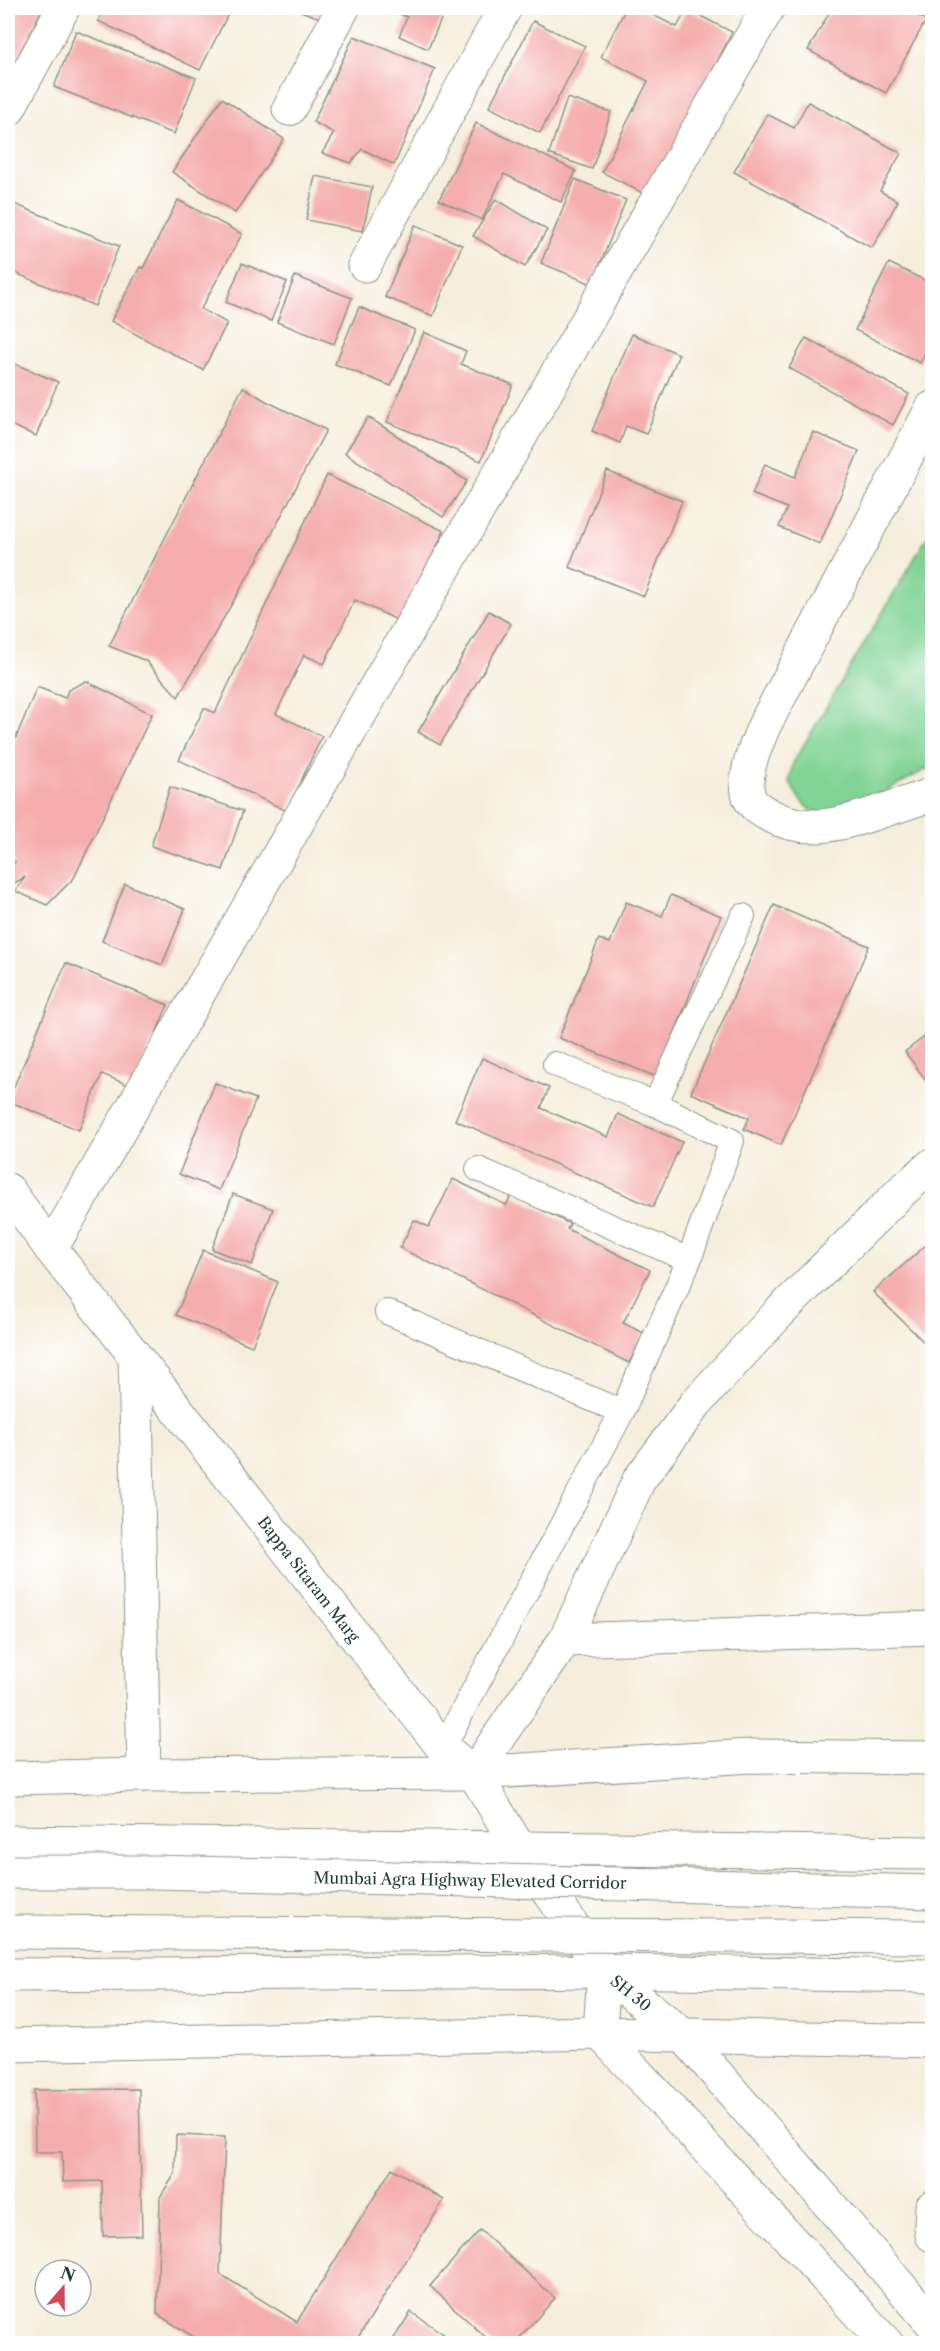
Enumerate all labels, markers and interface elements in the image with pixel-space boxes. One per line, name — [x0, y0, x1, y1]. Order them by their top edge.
street label: Bappa Sitaram Marg — [254, 1512, 365, 1646]
street label: Mumbai Agra Highway Elevated Corridor — [313, 1867, 627, 1893]
street label: SH 30 — [607, 1971, 655, 2015]
north arrow — [33, 2258, 93, 2318]
text: N — [58, 2262, 78, 2286]

